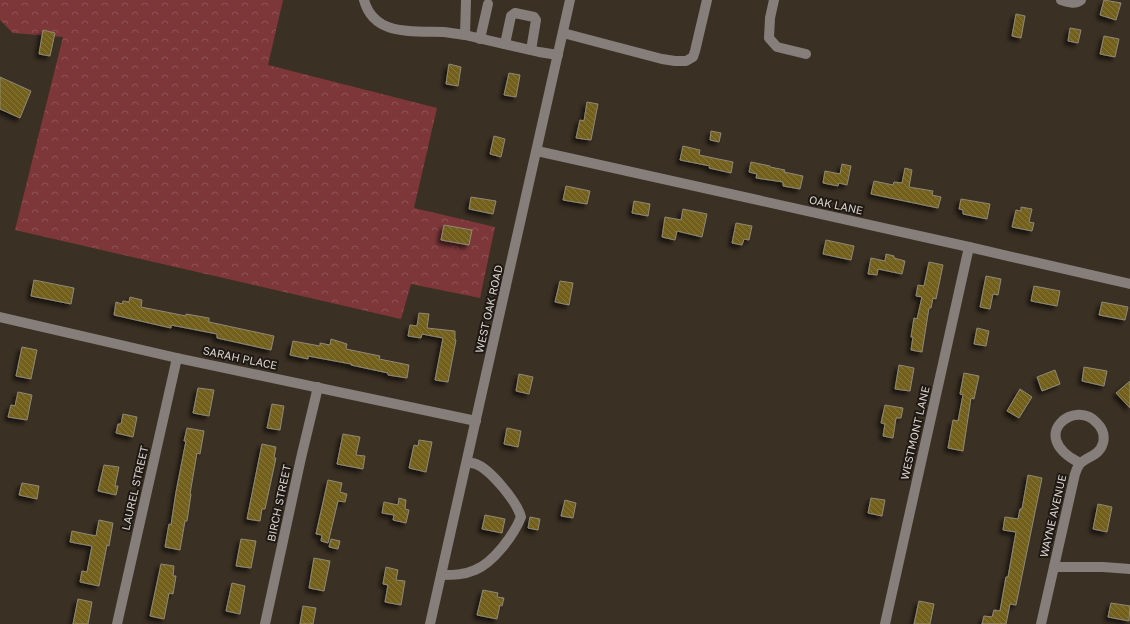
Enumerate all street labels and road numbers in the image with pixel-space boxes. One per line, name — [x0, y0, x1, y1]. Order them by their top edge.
street label: OAK LANE — [808, 192, 864, 217]
street label: WEST OAK ROAD — [472, 263, 505, 354]
street label: SARAH PLACE — [202, 343, 279, 372]
street label: WESTMONT LANE — [897, 385, 932, 481]
street label: LAUREL STREET — [118, 444, 151, 531]
street label: BIRCH STREET — [264, 463, 293, 543]
street label: WAYNE AVENUE — [1037, 473, 1068, 559]

